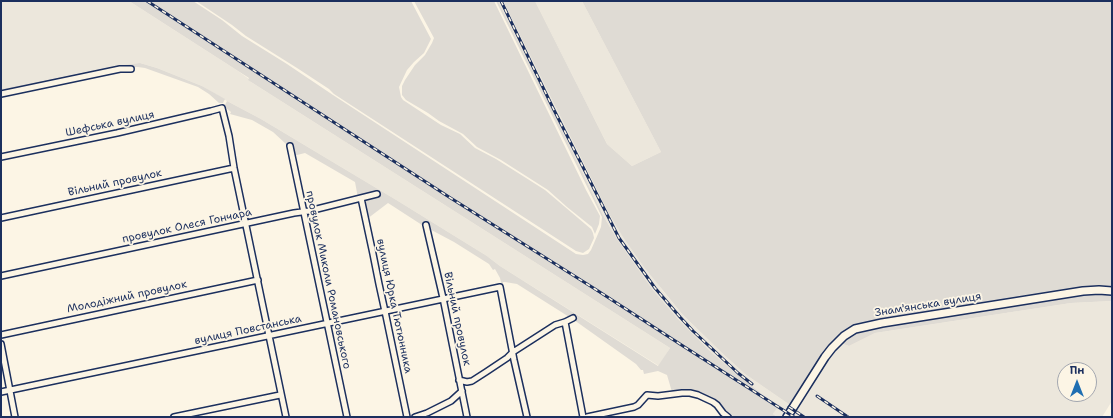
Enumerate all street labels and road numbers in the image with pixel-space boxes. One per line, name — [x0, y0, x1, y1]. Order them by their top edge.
street label: Шефська вулиця — [64, 108, 156, 140]
street label: Вільний провулок — [67, 167, 163, 199]
street label: провулок Миколи Романовського — [303, 190, 353, 370]
street label: провулок Олеся Гончара — [121, 206, 253, 246]
street label: вулиця Юрка Тютюнника — [373, 238, 415, 374]
street label: Вільний провулок — [441, 271, 473, 367]
street label: Молодіжний провулок — [66, 278, 188, 316]
street label: Знам'янська вулиця — [874, 290, 982, 320]
street label: вулиця Повстанська — [193, 312, 303, 348]

